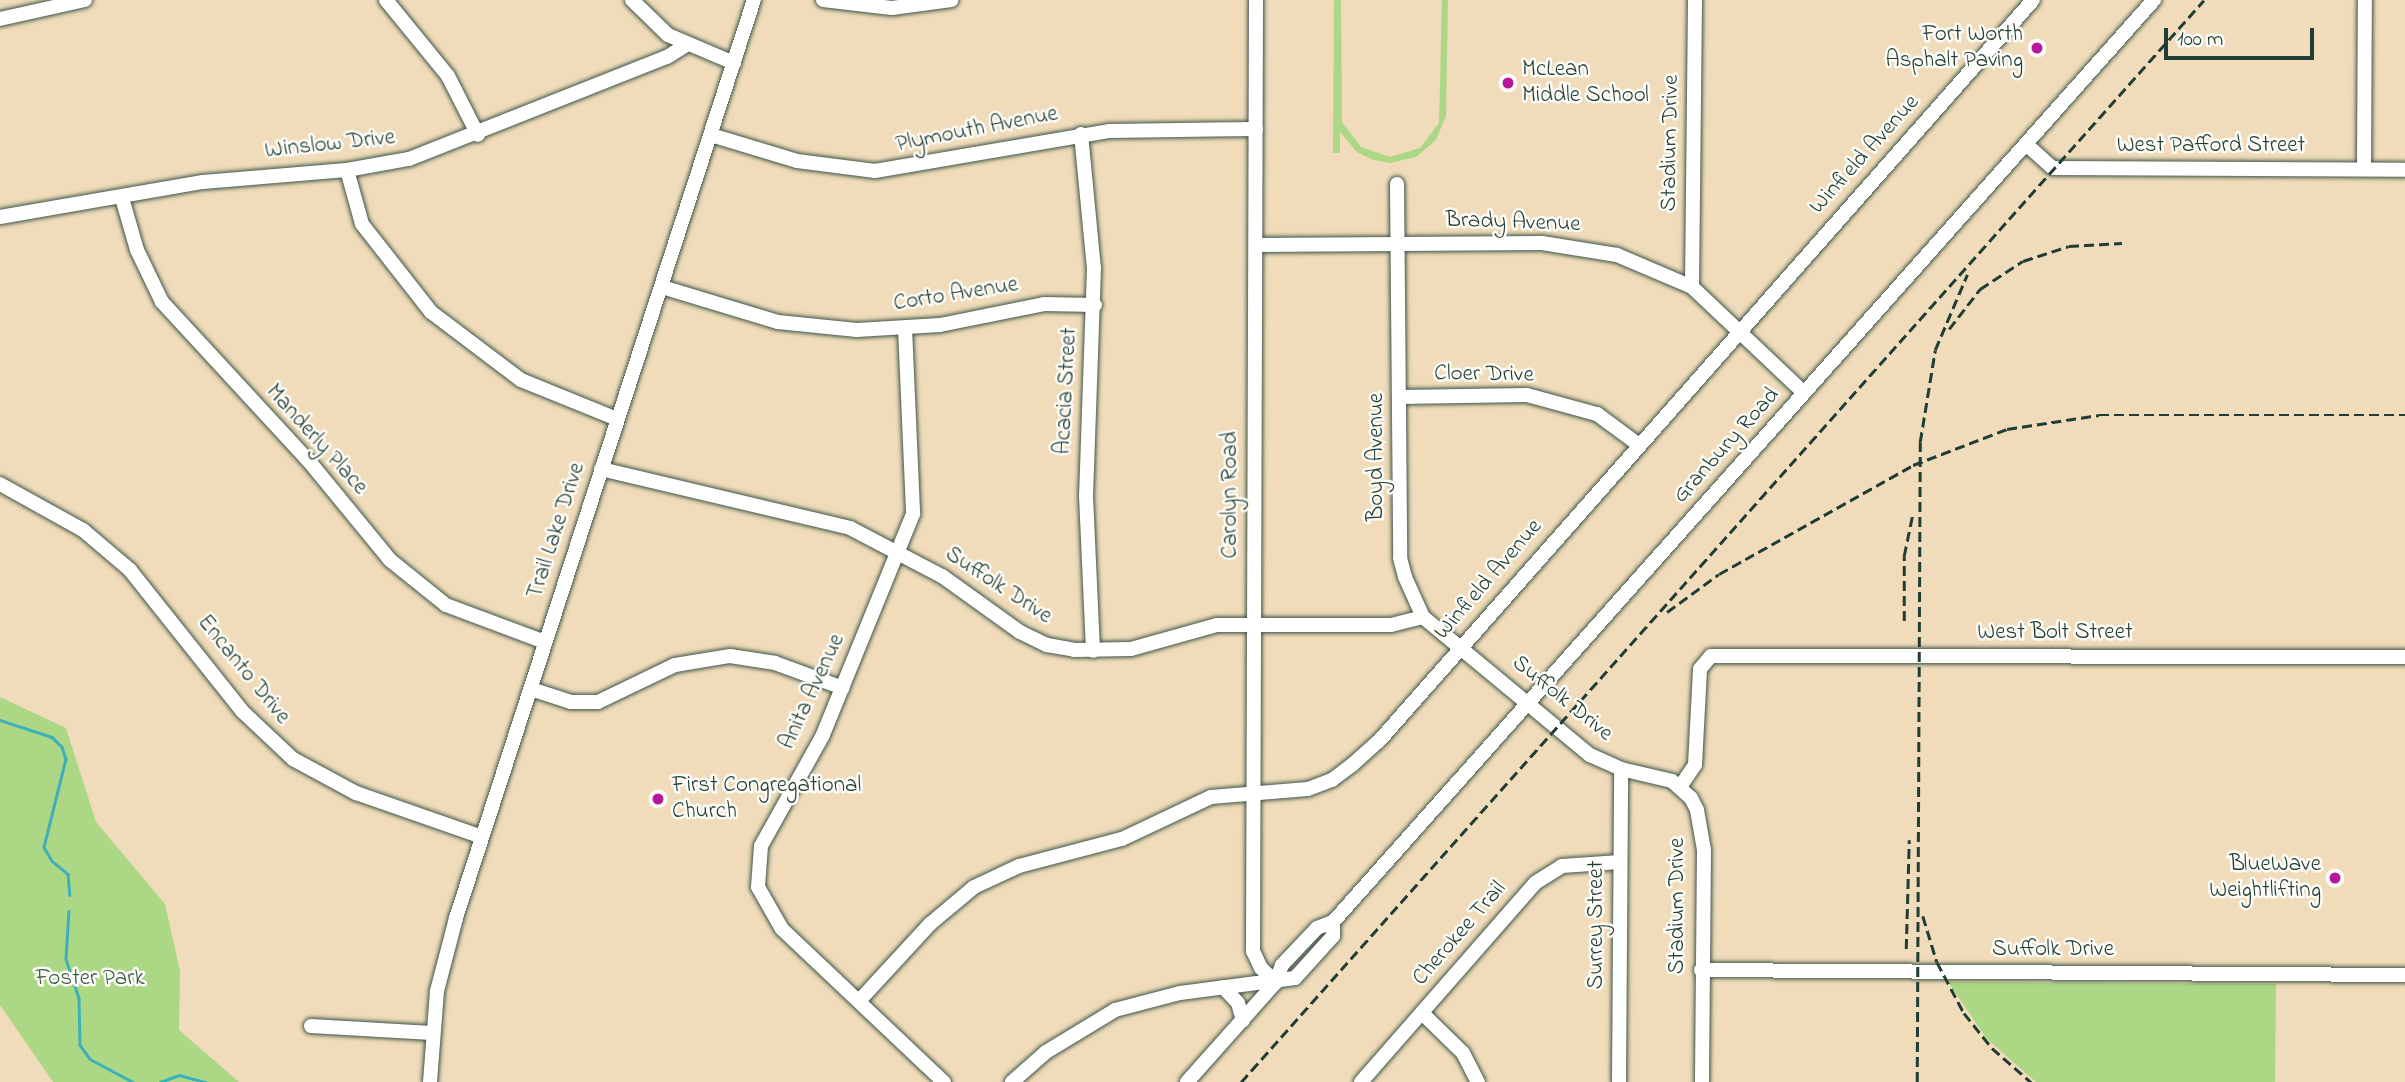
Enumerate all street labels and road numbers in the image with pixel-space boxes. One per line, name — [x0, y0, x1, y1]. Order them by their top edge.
street label: Stadium Drive — [1656, 74, 1686, 212]
street label: Winfield Avenue — [1804, 90, 1926, 220]
street label: Plymouth Avenue — [894, 101, 1060, 159]
street label: Winslow Drive — [263, 124, 397, 166]
street label: West Pafford Street — [2117, 132, 2305, 160]
street label: Brady Avenue — [1445, 207, 1581, 239]
street label: Corto Avenue — [892, 272, 1020, 318]
street label: Acacia Street — [1050, 327, 1084, 455]
street label: Cloer Drive — [1434, 360, 1534, 390]
street label: Manderly Place — [259, 379, 373, 501]
street label: Granbury Road — [1668, 382, 1786, 510]
street label: Boyd Avenue — [1363, 393, 1391, 521]
street label: Carolyn Road — [1217, 431, 1245, 559]
street label: Trail Lake Drive — [522, 459, 592, 603]
street label: Winfield Avenue — [1429, 514, 1549, 646]
street label: Suffolk Drive — [939, 541, 1057, 631]
street label: Encanto Drive — [191, 610, 295, 730]
street label: West Bolt Street — [1977, 619, 2133, 647]
street label: Anita Avenue — [774, 630, 852, 754]
street label: Suffolk Drive — [1506, 650, 1618, 748]
street label: Stadium Drive — [1664, 838, 1692, 974]
street label: Surrey Street — [1583, 861, 1611, 989]
street label: Cherokee Trail — [1407, 876, 1513, 992]
street label: Suffolk Drive — [1992, 936, 2114, 964]

